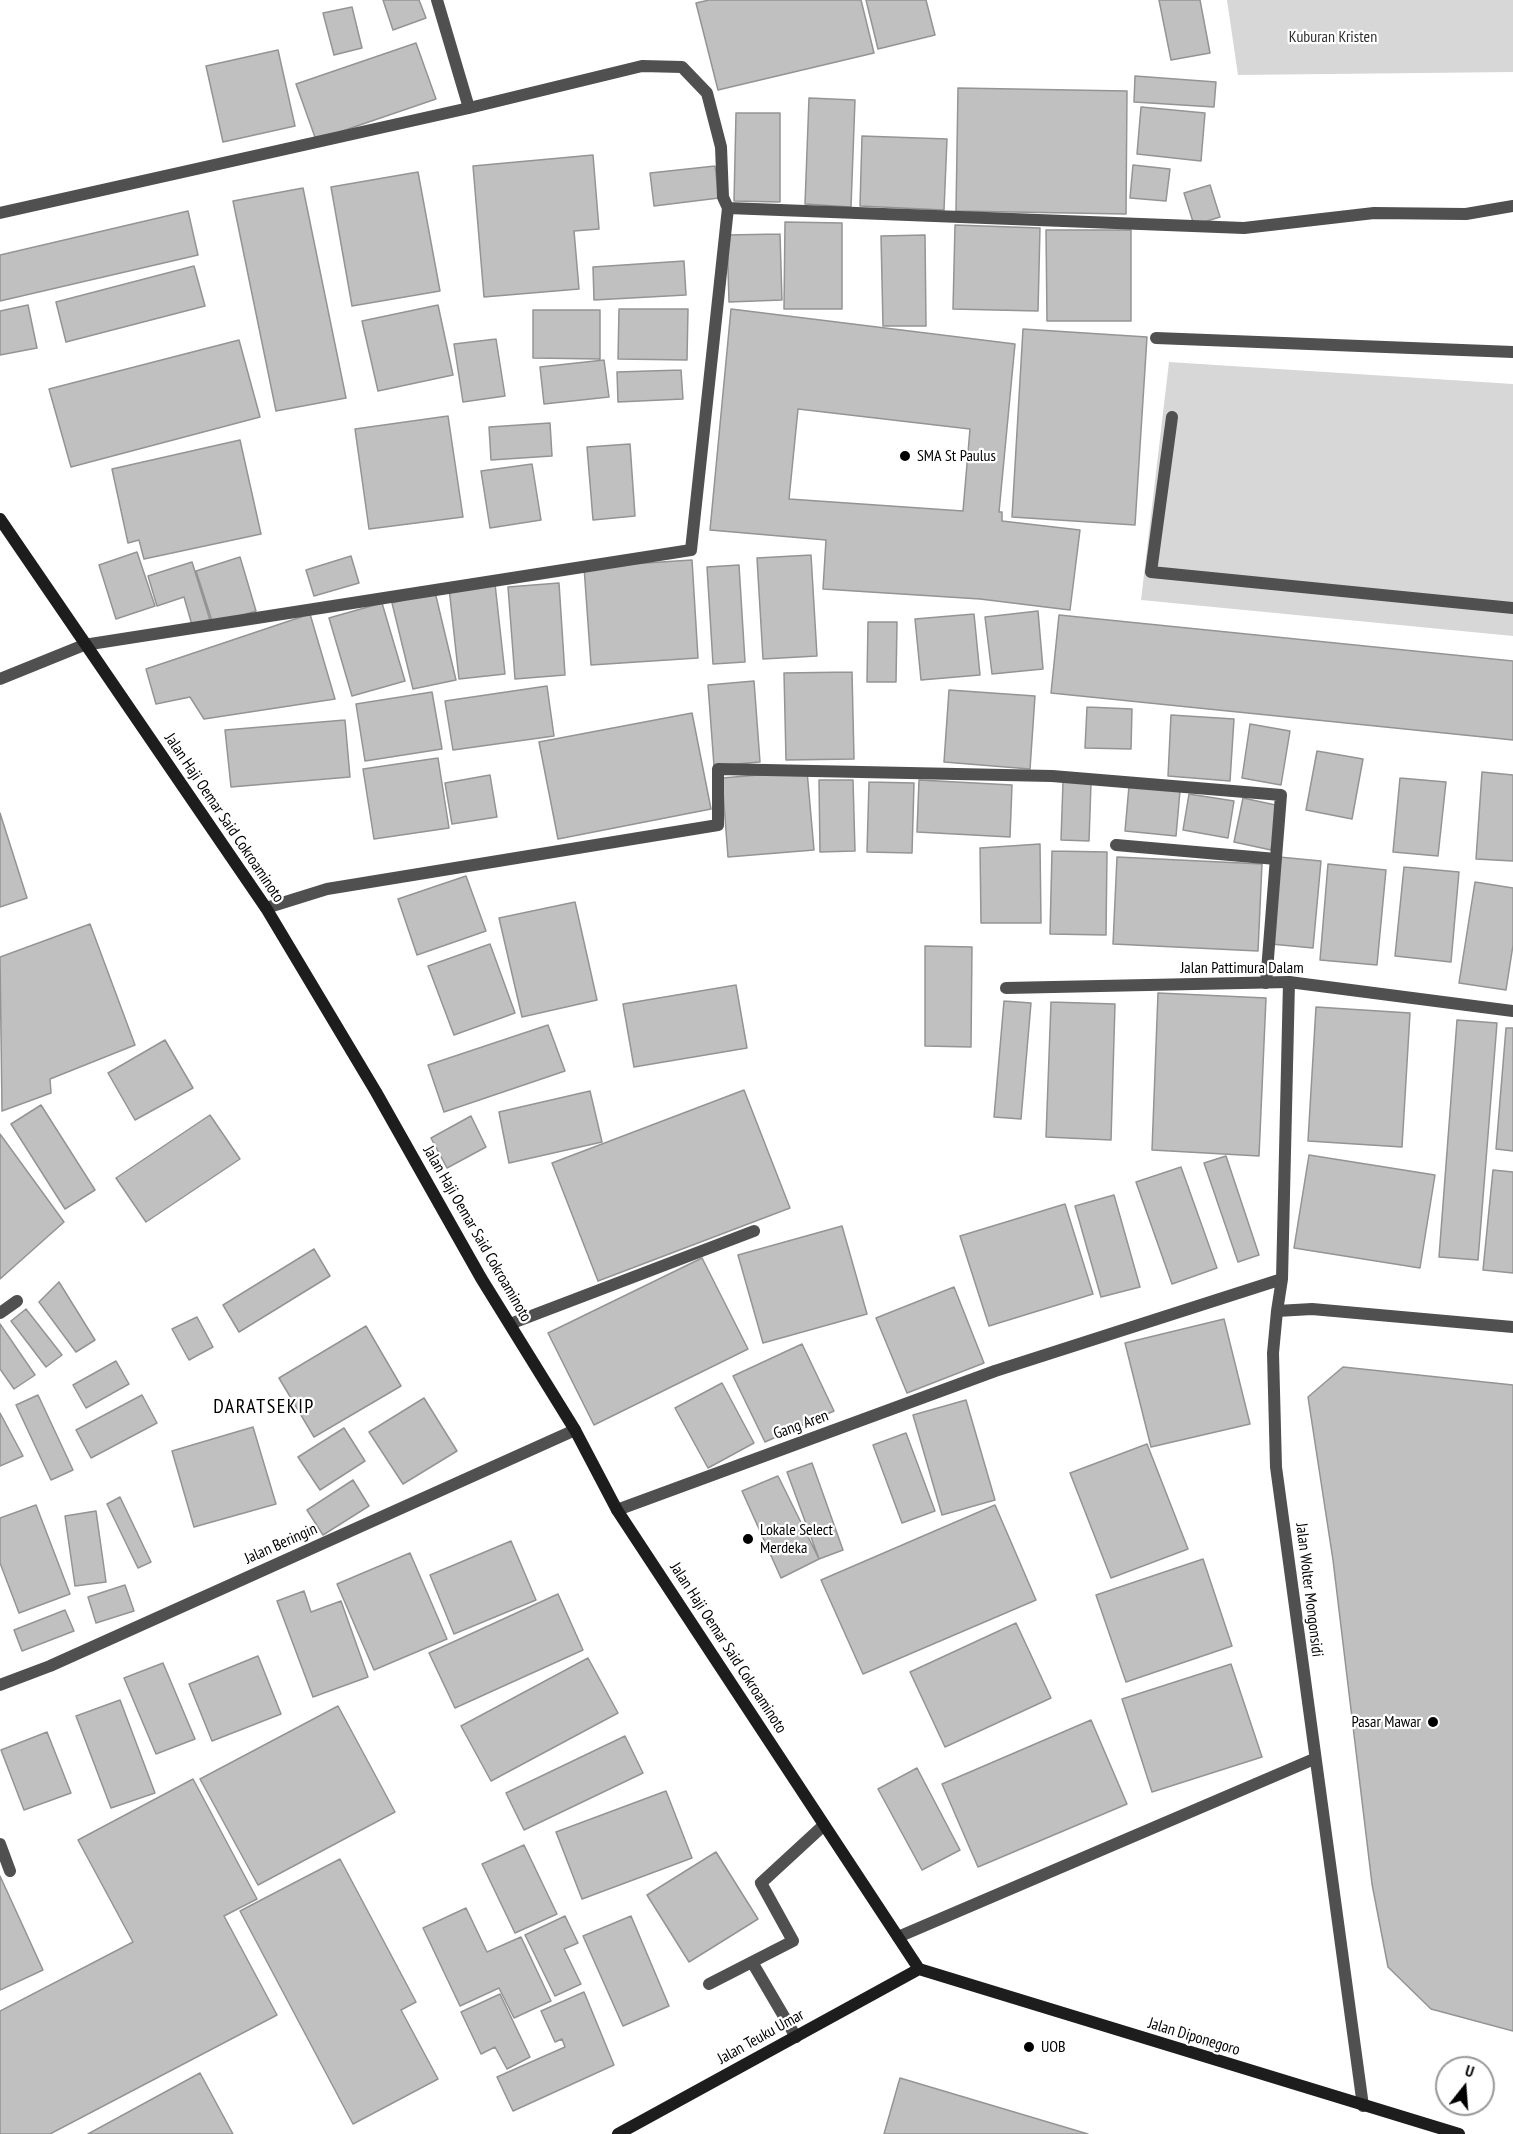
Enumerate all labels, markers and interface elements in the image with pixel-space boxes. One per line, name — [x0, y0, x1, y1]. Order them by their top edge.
park label: Kuburan Kristen — [1289, 27, 1377, 47]
place label: SMA St Paulus — [917, 446, 996, 466]
marker: SMA St Paulus — [898, 449, 912, 463]
street label: Jalan Haji Oemar Said Cokroaminoto — [160, 730, 288, 906]
street label: Jalan Pattimura Dalam — [1180, 958, 1304, 978]
street label: Jalan Haji Oemar Said Cokroaminoto — [419, 1143, 535, 1325]
district label: DARATSEKIP — [213, 1395, 315, 1419]
street label: Gang Aren — [771, 1406, 831, 1444]
street label: Jalan Beringin — [242, 1520, 320, 1568]
place label: Lokale Select Merdeka — [760, 1520, 833, 1558]
street label: Jalan Wolter Mongonsidi — [1291, 1522, 1327, 1658]
marker: Lokale Select Merdeka — [741, 1532, 755, 1546]
street label: Jalan Haji Oemar Said Cokroaminoto — [666, 1559, 790, 1737]
place label: Pasar Mawar — [1351, 1712, 1421, 1732]
marker: Pasar Mawar — [1426, 1715, 1440, 1729]
street label: Jalan Teuku Umar — [714, 2005, 808, 2069]
street label: Jalan Diponegoro — [1146, 2014, 1242, 2060]
place label: UOB — [1041, 2037, 1066, 2057]
marker: UOB — [1022, 2040, 1036, 2054]
north arrow — [1435, 2056, 1495, 2116]
text: U — [1463, 2060, 1477, 2081]

